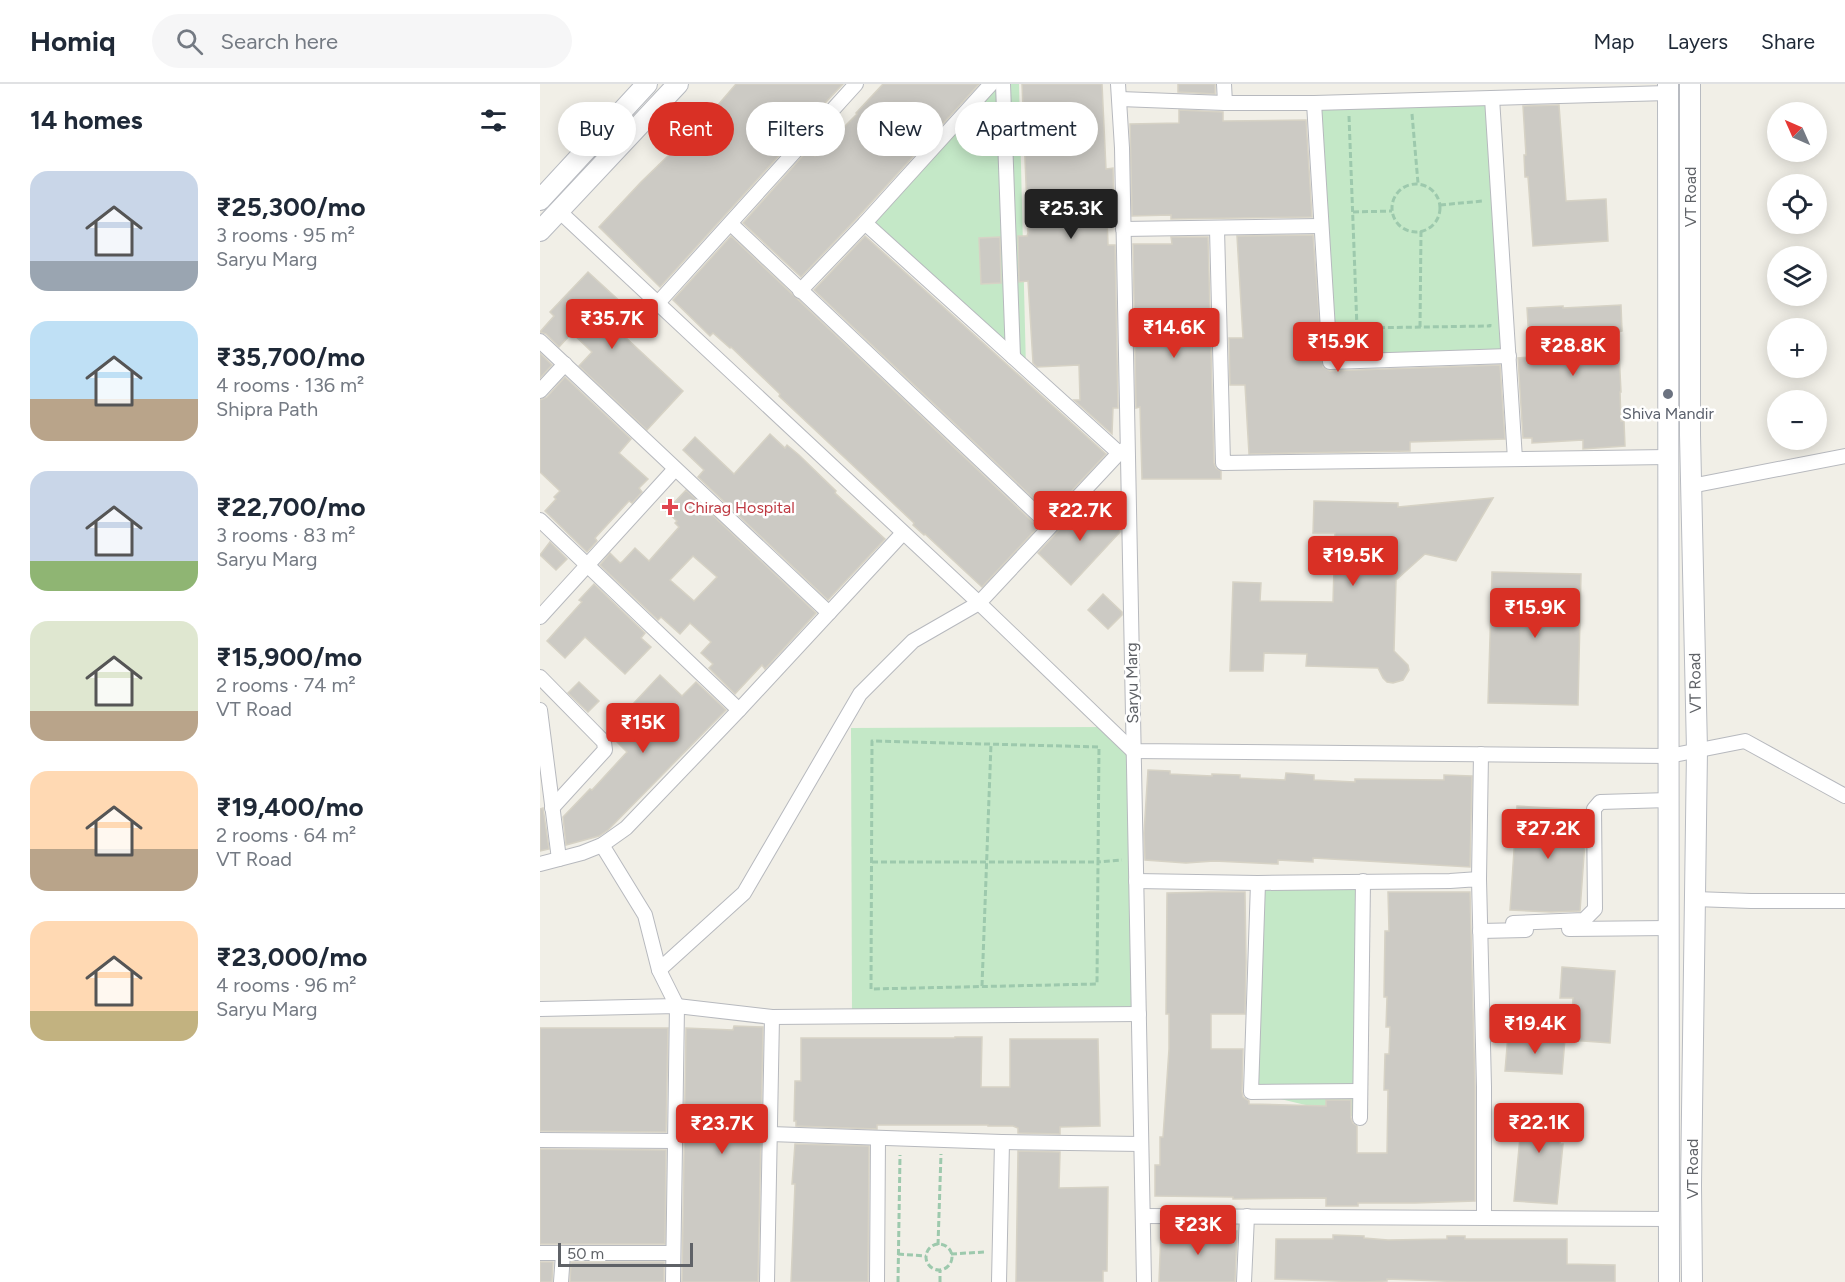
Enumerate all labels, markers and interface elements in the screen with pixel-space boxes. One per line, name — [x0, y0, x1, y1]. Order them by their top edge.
search box — [152, 14, 572, 68]
text: Homiq — [30, 24, 116, 58]
icon: search — [173, 25, 206, 58]
text: Search here — [221, 28, 338, 55]
text: Map — [1594, 29, 1634, 54]
text: Layers — [1667, 29, 1728, 54]
text: Share — [1761, 29, 1815, 54]
chip: Buy — [558, 102, 636, 156]
chip: Rent — [648, 102, 734, 156]
chip: Filters — [746, 102, 845, 156]
chip: New — [857, 102, 943, 156]
chip: Apartment — [955, 102, 1098, 156]
north arrow — [1767, 102, 1827, 162]
map controls — [1767, 102, 1827, 450]
text: 14 homes — [30, 104, 143, 136]
icon: filters — [477, 104, 510, 137]
street label: VT Road — [1681, 167, 1700, 227]
button: locate — [1767, 174, 1827, 234]
pin: ₹25.3K — [1022, 189, 1120, 240]
text: ₹25,300/mo — [216, 191, 366, 223]
icon: home — [78, 195, 150, 267]
text: ₹25.3K — [1039, 196, 1103, 220]
text: 3 rooms · 95 m² — [216, 223, 355, 247]
button: layers — [1767, 246, 1827, 306]
text: Saryu Marg — [216, 247, 317, 271]
pin: ₹35.7K — [563, 299, 661, 350]
text: ₹35.7K — [580, 306, 644, 330]
pin: ₹14.6K — [1125, 308, 1223, 359]
text: ₹14.6K — [1143, 315, 1205, 339]
button: + — [1767, 318, 1827, 378]
pin: ₹15.9K — [1289, 322, 1387, 373]
pin: ₹28.8K — [1524, 326, 1622, 377]
text: ₹15.9K — [1307, 329, 1369, 353]
text: ₹28.8K — [1540, 333, 1606, 357]
text: ₹35,700/mo — [216, 341, 365, 373]
icon: home — [78, 345, 150, 417]
text: 4 rooms · 136 m² — [216, 373, 364, 397]
marker: Shiva Mandir — [1661, 387, 1675, 401]
button: − — [1767, 390, 1827, 450]
text: Shipra Path — [216, 397, 318, 421]
place label: Shiva Mandir — [1622, 404, 1714, 423]
text: ₹22,700/mo — [216, 491, 366, 523]
pin: ₹22.7K — [1031, 491, 1129, 542]
icon: home — [78, 495, 150, 567]
marker: Chirag Hospital — [661, 498, 679, 516]
place label: Chirag Hospital — [684, 498, 795, 517]
text: ₹22.7K — [1048, 498, 1112, 522]
text: 3 rooms · 83 m² — [216, 523, 355, 547]
pin: ₹19.5K — [1304, 536, 1402, 587]
text: ₹19.5K — [1322, 543, 1384, 567]
text: Saryu Marg — [216, 547, 317, 571]
pin: ₹15.9K — [1486, 588, 1584, 639]
text: ₹15.9K — [1504, 595, 1566, 619]
text: ₹15,900/mo — [216, 641, 362, 673]
street label: Saryu Marg — [1122, 642, 1142, 724]
icon: home — [78, 645, 150, 717]
street label: VT Road — [1685, 652, 1705, 714]
text: 2 rooms · 74 m² — [216, 673, 356, 697]
text: VT Road — [216, 697, 292, 721]
pin: ₹15K — [607, 703, 679, 754]
text: ₹15K — [620, 710, 666, 734]
text: ₹19,400/mo — [216, 791, 364, 823]
icon: home — [78, 795, 150, 867]
pin: ₹27.2K — [1499, 809, 1597, 860]
text: ₹27.2K — [1516, 816, 1580, 840]
text: 2 rooms · 64 m² — [216, 823, 356, 847]
text: VT Road — [216, 847, 292, 871]
text: ₹23,000/mo — [216, 941, 367, 973]
icon: home — [78, 945, 150, 1017]
text: 4 rooms · 96 m² — [216, 973, 356, 997]
text: Saryu Marg — [216, 997, 317, 1021]
pin: ₹19.4K — [1486, 1004, 1584, 1055]
text: ₹19.4K — [1504, 1011, 1566, 1035]
pin: ₹22.1K — [1490, 1103, 1588, 1154]
pin: ₹23.7K — [673, 1104, 771, 1155]
text: ₹22.1K — [1508, 1110, 1570, 1134]
text: ₹23.7K — [690, 1111, 754, 1135]
street label: VT Road — [1683, 1139, 1702, 1199]
pin: ₹23K — [1162, 1205, 1234, 1256]
text: ₹23K — [1174, 1212, 1222, 1236]
scale bar — [558, 1240, 693, 1268]
text: 50 m — [567, 1244, 604, 1263]

